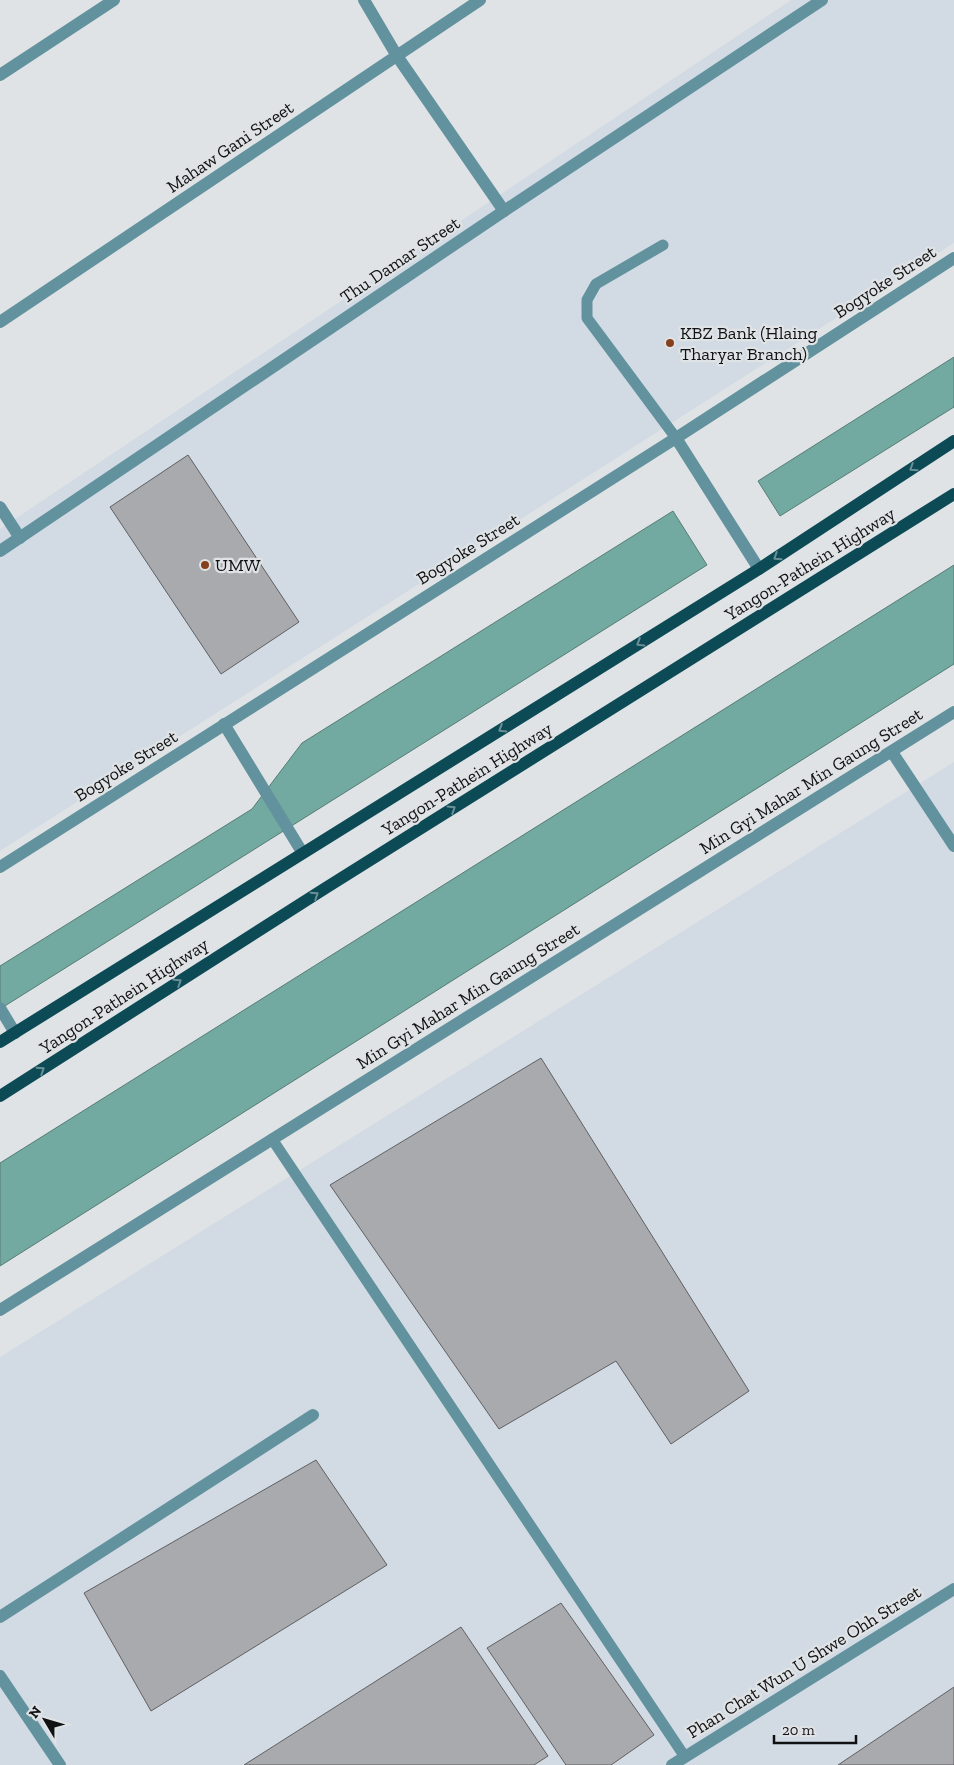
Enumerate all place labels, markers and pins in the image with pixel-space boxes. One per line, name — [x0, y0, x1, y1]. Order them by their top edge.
place label: KBZ Bank (Hlaing Tharyar Branch) — [680, 322, 818, 365]
marker: KBZ Bank (Hlaing Tharyar Branch) — [664, 337, 676, 349]
place label: UMW — [215, 554, 261, 576]
marker: UMW — [199, 559, 211, 571]

